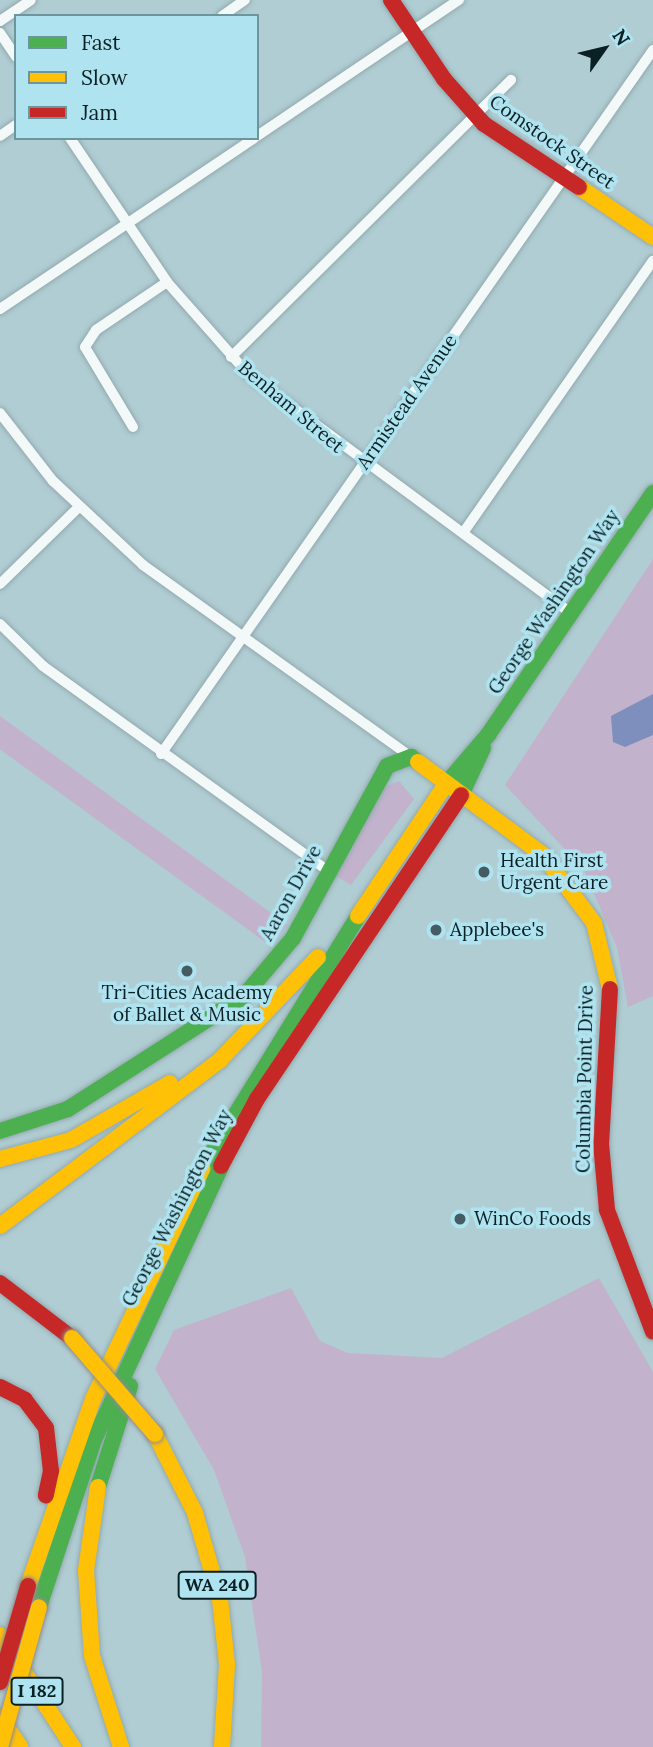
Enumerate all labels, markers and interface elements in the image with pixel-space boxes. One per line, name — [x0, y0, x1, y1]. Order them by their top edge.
legend — [14, 14, 259, 140]
north arrow — [569, 14, 639, 84]
text: N — [607, 24, 635, 50]
text: Fast — [81, 29, 120, 56]
text: Slow — [81, 64, 128, 91]
street label: Comstock Street — [485, 90, 619, 194]
text: Jam — [81, 99, 118, 126]
street label: Armistead Avenue — [352, 330, 462, 474]
street label: Benham Street — [234, 356, 348, 458]
street label: George Washington Way — [484, 505, 624, 699]
street label: Aaron Drive — [255, 841, 327, 945]
place label: Health First Urgent Care — [500, 850, 608, 894]
marker: Health First Urgent Care — [474, 862, 494, 882]
place label: Applebee's — [450, 919, 544, 941]
marker: Applebee's — [428, 922, 444, 938]
marker: Tri-Cities Academy of Ballet & Music — [179, 963, 195, 979]
place label: Tri-Cities Academy of Ballet & Music — [102, 982, 272, 1026]
street label: Columbia Point Drive — [572, 985, 598, 1173]
street label: George Washington Way — [117, 1106, 237, 1310]
place label: WinCo Foods — [474, 1208, 591, 1230]
marker: WinCo Foods — [452, 1211, 468, 1227]
road number: WA 240 — [177, 1570, 257, 1600]
road number: I 182 — [9, 1676, 65, 1706]

